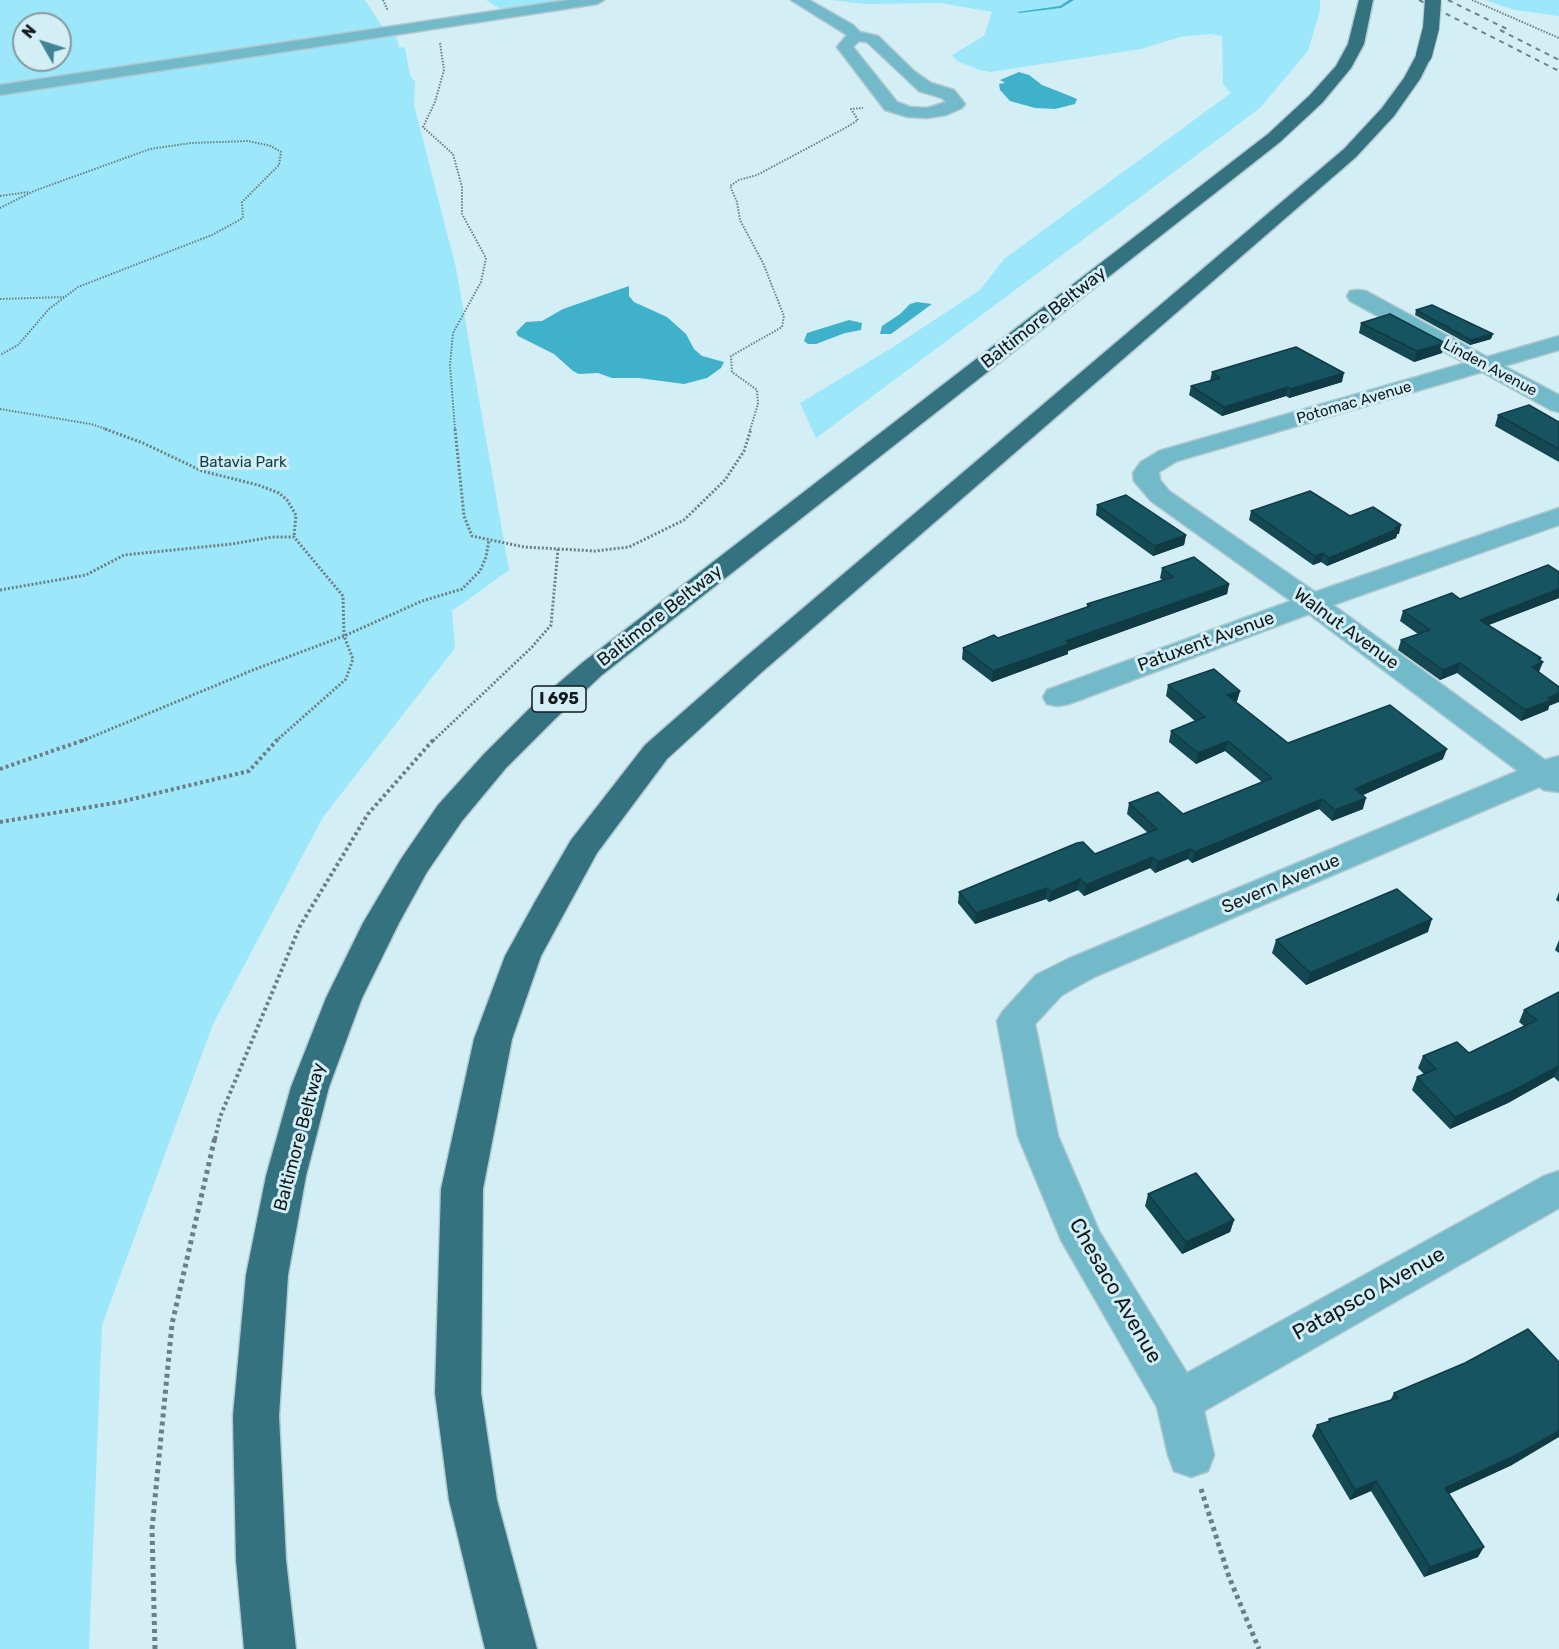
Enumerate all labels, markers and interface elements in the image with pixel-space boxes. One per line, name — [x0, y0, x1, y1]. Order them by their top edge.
north arrow — [12, 12, 72, 72]
text: N — [18, 21, 40, 42]
street label: Baltimore Beltway — [977, 263, 1111, 373]
street label: Linden Avenue — [1440, 336, 1540, 400]
street label: Potomac Avenue — [1294, 378, 1414, 428]
park label: Batavia Park — [199, 454, 287, 472]
street label: Baltimore Beltway — [593, 561, 727, 671]
street label: Walnut Avenue — [1289, 584, 1403, 674]
street label: Patuxent Avenue — [1135, 607, 1277, 677]
road number: I 695 — [532, 686, 586, 712]
street label: Severn Avenue — [1219, 849, 1343, 919]
street label: Baltimore Beltway — [270, 1061, 330, 1213]
street label: Chesaco Avenue — [1063, 1214, 1167, 1368]
street label: Patapsco Avenue — [1288, 1242, 1450, 1346]

